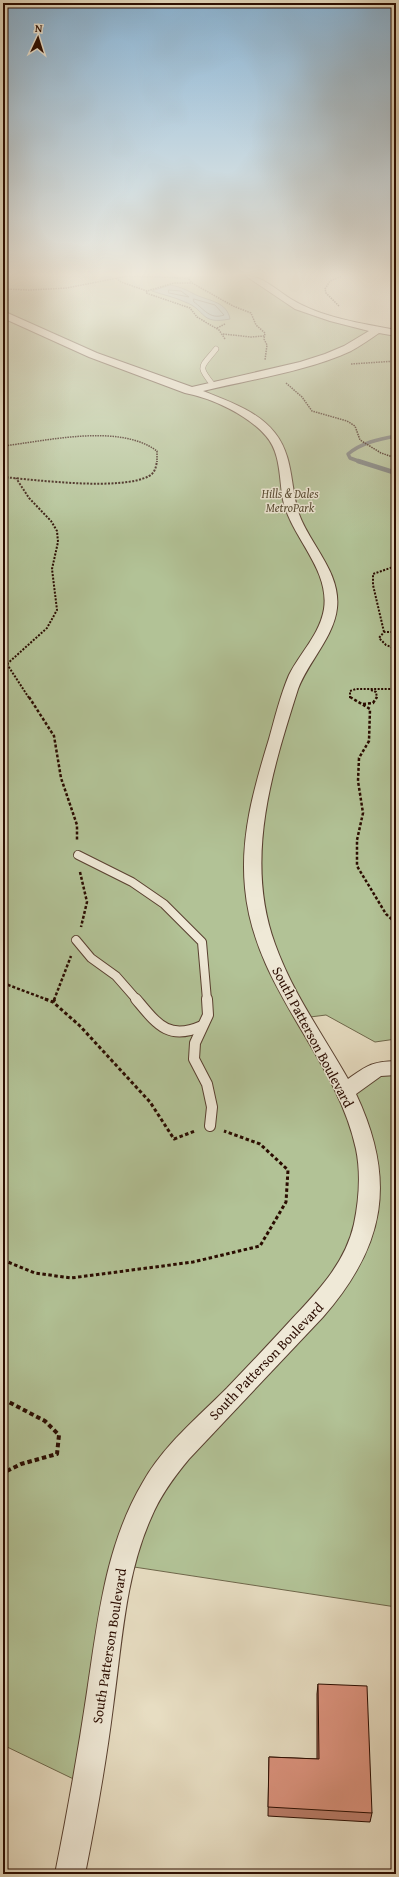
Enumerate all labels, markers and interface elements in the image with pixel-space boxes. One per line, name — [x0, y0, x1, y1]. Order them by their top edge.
north arrow — [18, 18, 58, 58]
text: N — [34, 20, 44, 36]
park label: Hills & Dales MetroPark — [261, 485, 319, 516]
street label: South Patterson Boulevard — [267, 963, 359, 1111]
street label: South Patterson Boulevard — [204, 1297, 328, 1424]
street label: South Patterson Boulevard — [87, 1566, 131, 1725]

